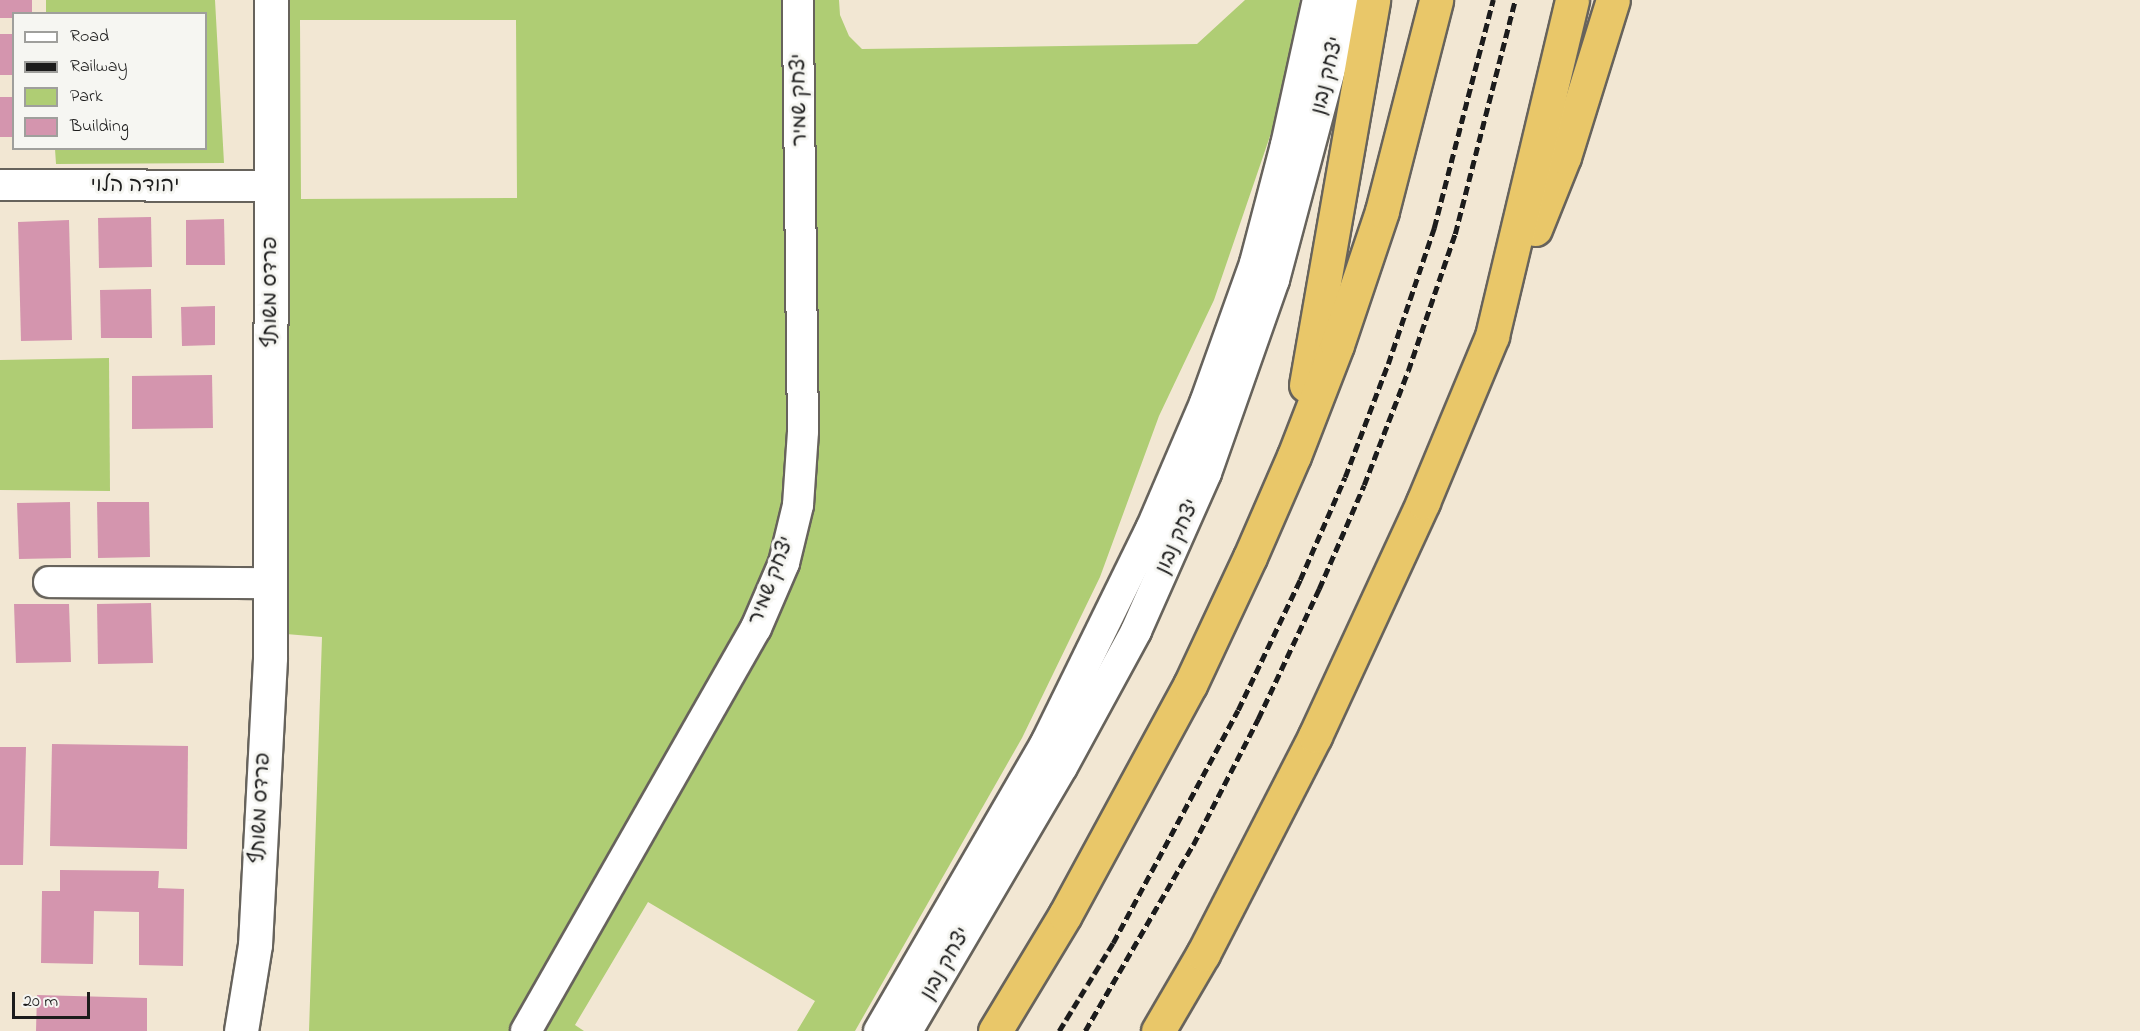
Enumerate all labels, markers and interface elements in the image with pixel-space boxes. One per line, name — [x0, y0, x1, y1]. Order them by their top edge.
legend — [12, 12, 207, 150]
text: Road — [70, 24, 109, 50]
street label: יצחק נבון — [1306, 34, 1350, 118]
street label: יצחק שמיר — [787, 53, 813, 147]
text: Railway — [70, 54, 127, 80]
text: Park — [70, 84, 103, 110]
text: Building — [70, 114, 129, 140]
street label: יהודה הלוי — [91, 173, 179, 199]
street label: פרדס משותף — [258, 236, 284, 348]
street label: יצחק נבון — [1150, 496, 1206, 578]
street label: יצחק שמיר — [744, 533, 800, 629]
street label: פרדס משותף — [246, 752, 276, 864]
street label: יצחק נבון — [915, 923, 977, 1005]
scale bar — [15, 980, 93, 1018]
text: 20 m — [23, 989, 58, 1015]

